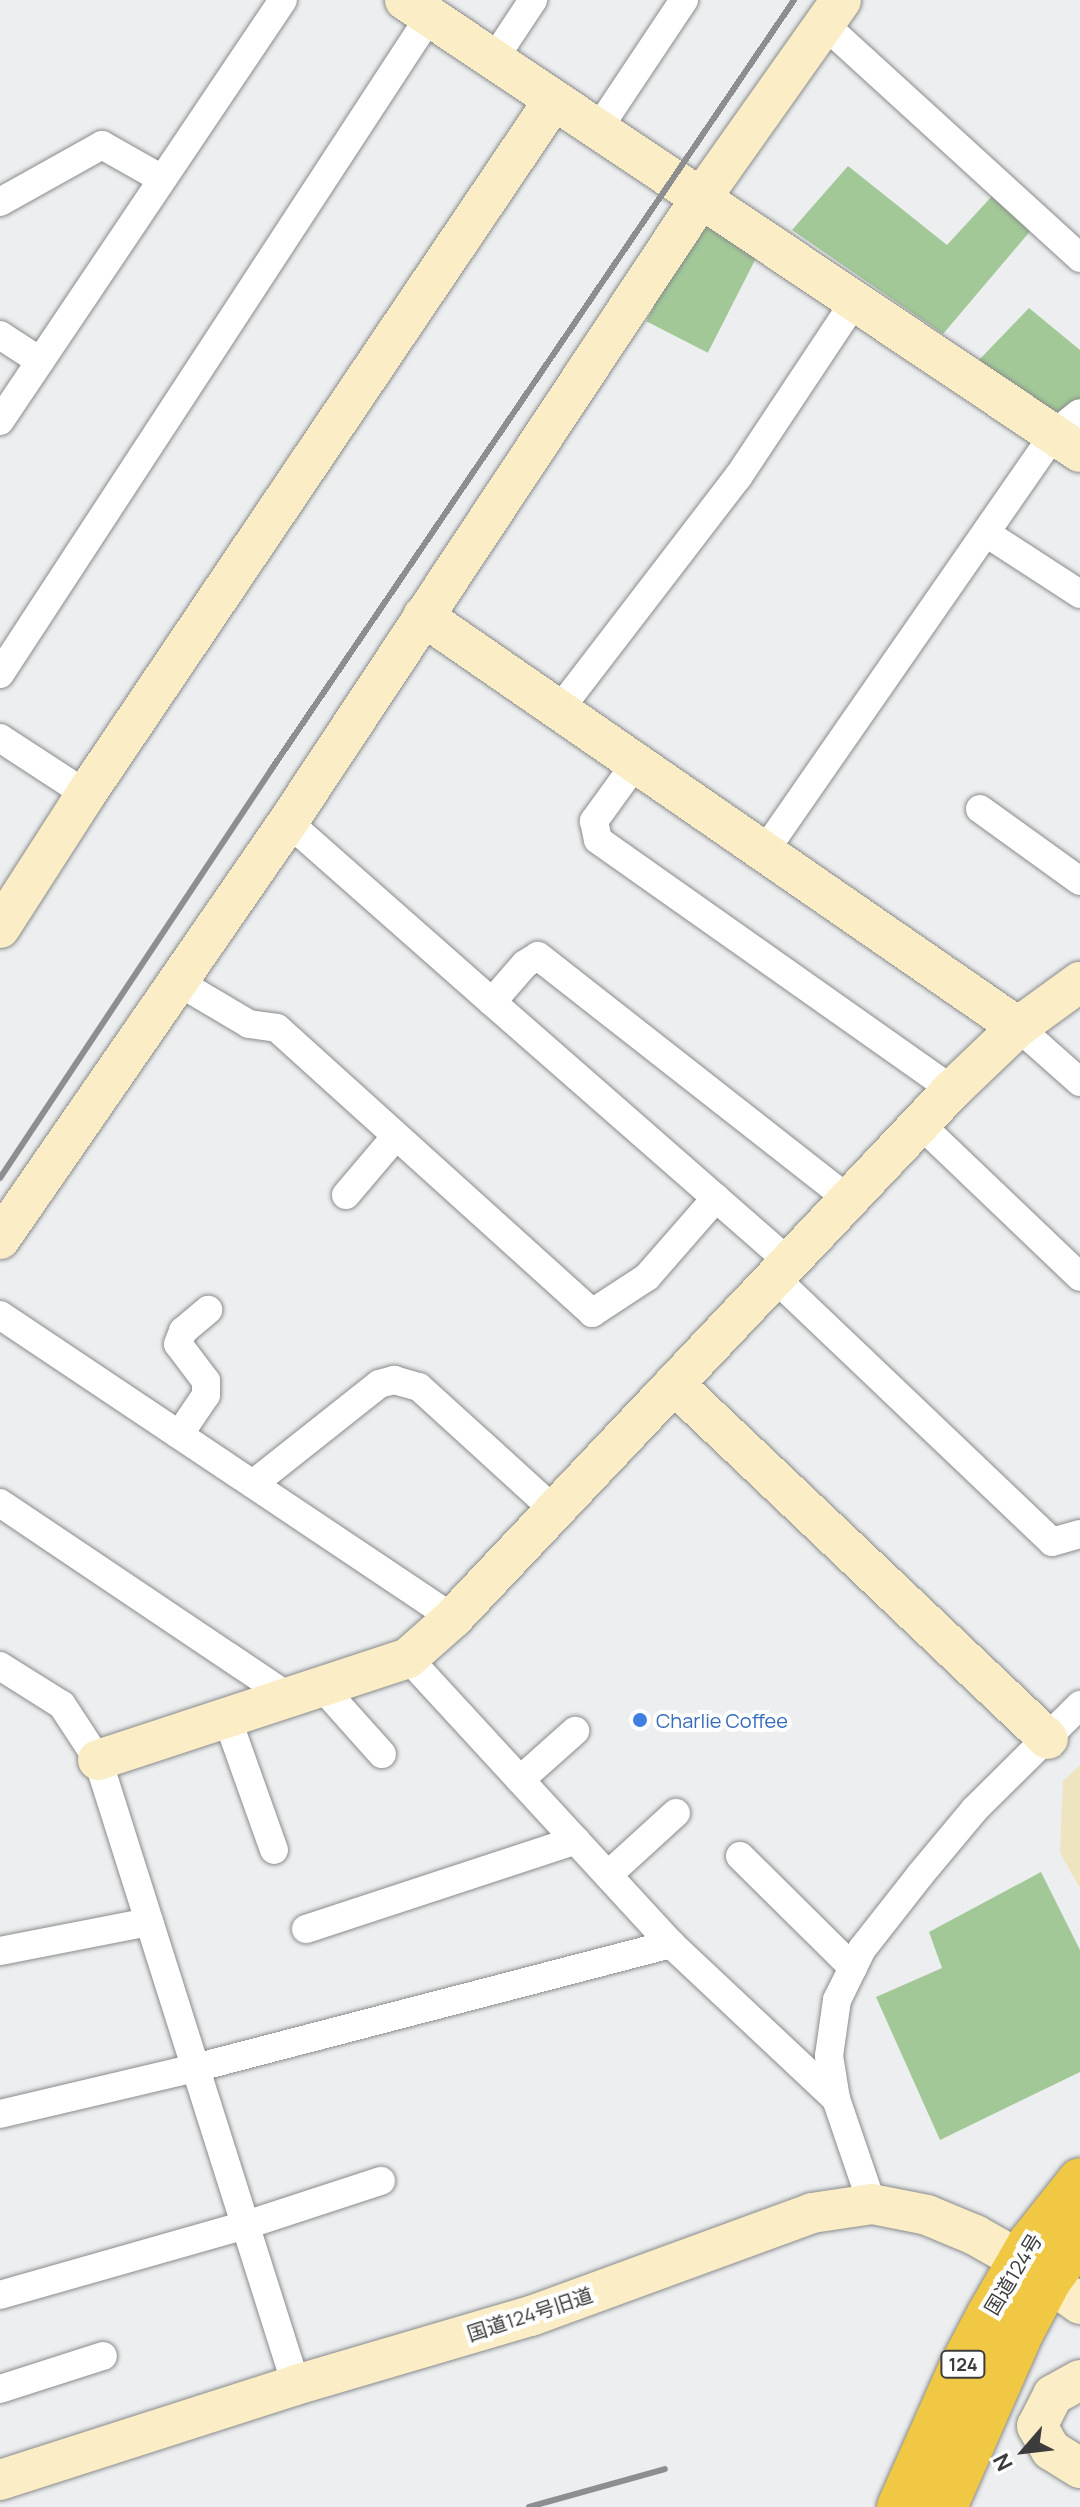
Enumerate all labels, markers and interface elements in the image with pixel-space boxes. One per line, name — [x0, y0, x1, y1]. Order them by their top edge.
place label: Charlie Coffee — [656, 1708, 788, 1732]
marker: Charlie Coffee — [631, 1711, 649, 1729]
street label: 国道124号 — [979, 2229, 1047, 2319]
street label: 国道124号旧道 — [464, 2282, 596, 2346]
road number: 124 — [939, 2350, 987, 2378]
north arrow — [984, 2411, 1064, 2491]
text: N — [986, 2448, 1020, 2476]

